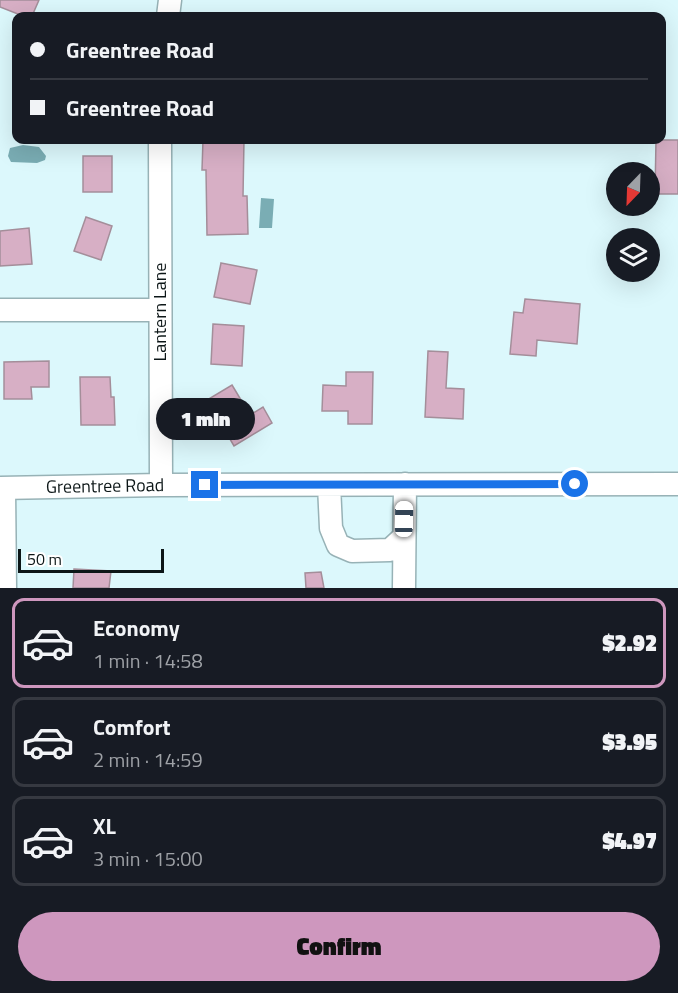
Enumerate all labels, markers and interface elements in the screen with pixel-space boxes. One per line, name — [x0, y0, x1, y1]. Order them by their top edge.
text: Greentree Road — [66, 33, 214, 67]
text: Greentree Road — [66, 91, 214, 125]
north arrow — [606, 162, 660, 216]
map controls — [606, 162, 660, 282]
button: layers — [606, 228, 660, 282]
street label: Lantern Lane — [146, 263, 173, 361]
callout: 1 min — [156, 398, 254, 440]
text: 1 min — [181, 403, 230, 434]
route start — [561, 470, 588, 497]
street label: Greentree Road — [46, 471, 164, 500]
route end — [191, 471, 218, 498]
car — [395, 501, 413, 537]
scale bar — [18, 546, 164, 574]
text: 50 m — [27, 547, 62, 571]
text: Economy — [93, 611, 180, 645]
icon: car — [21, 616, 75, 670]
text: $2.92 — [602, 626, 657, 660]
text: 1 min · 14:58 — [93, 645, 203, 676]
text: Comfort — [93, 710, 171, 744]
icon: car — [21, 715, 75, 769]
text: $3.95 — [602, 725, 657, 759]
text: 2 min · 14:59 — [93, 744, 203, 775]
text: XL — [93, 809, 116, 843]
icon: car — [21, 814, 75, 868]
text: $4.97 — [602, 824, 657, 858]
text: 3 min · 15:00 — [93, 843, 203, 874]
button: Confirm — [18, 912, 660, 981]

